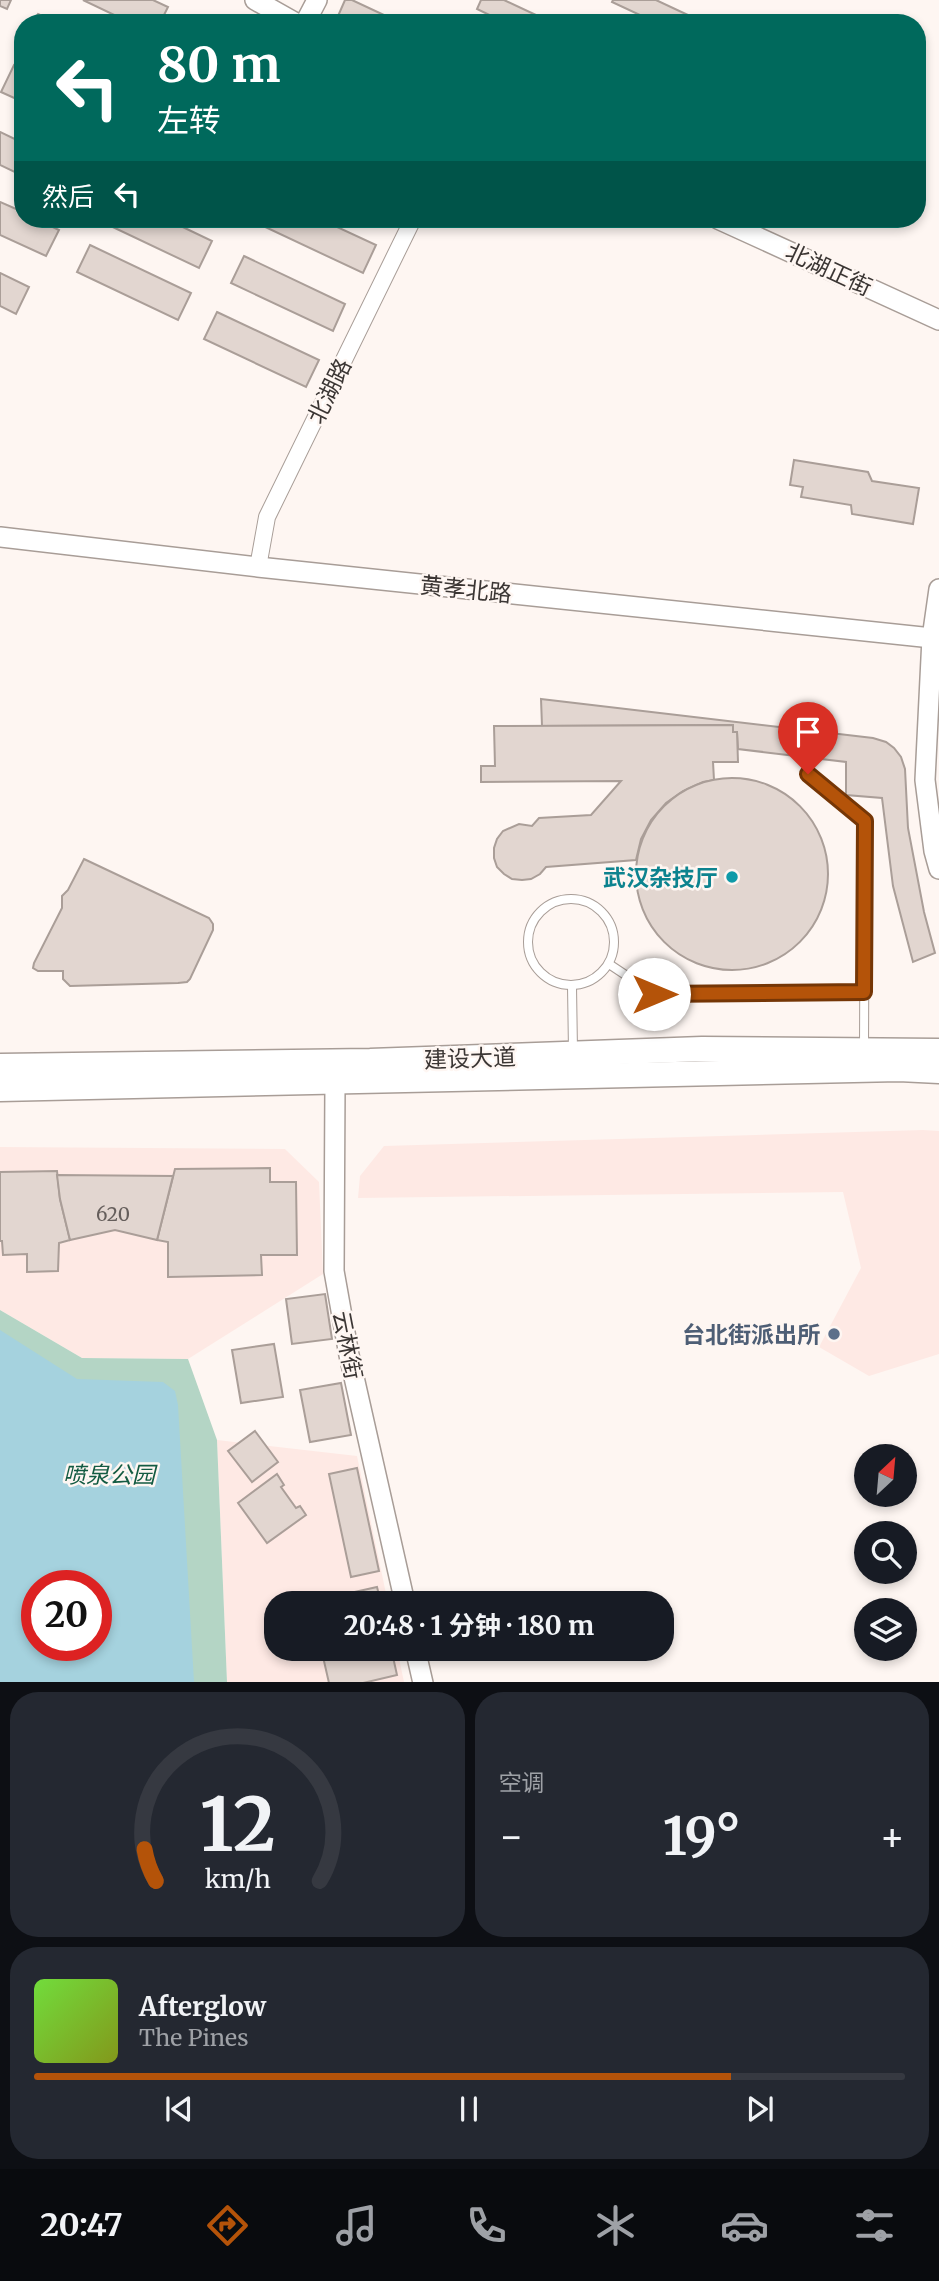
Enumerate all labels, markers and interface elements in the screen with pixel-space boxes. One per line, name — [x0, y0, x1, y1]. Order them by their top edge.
text: 80 m — [157, 34, 280, 95]
icon: left — [42, 42, 133, 133]
text: 左转 — [157, 101, 221, 141]
icon: left — [108, 175, 146, 213]
text: 然后 — [42, 180, 94, 213]
street label: 北湖正街 — [781, 236, 877, 302]
street label: 北湖路 — [301, 354, 357, 428]
street label: 黄孝北路 — [419, 570, 513, 608]
pin — [778, 702, 838, 774]
icon: arrive — [789, 713, 827, 751]
place label: 武汉杂技厅 — [603, 863, 718, 892]
marker: 武汉杂技厅 — [724, 869, 740, 885]
position arrow — [617, 957, 691, 1031]
street label: 建设大道 — [424, 1042, 516, 1074]
house number: 620 — [96, 1202, 130, 1226]
street label: 云林街 — [327, 1308, 369, 1382]
place label: 台北街派出所 — [682, 1320, 820, 1349]
marker: 台北街派出所 — [826, 1326, 842, 1342]
north arrow — [854, 1444, 917, 1507]
map controls — [854, 1444, 917, 1661]
park label: 喷泉公园 — [63, 1460, 158, 1489]
button: search — [854, 1521, 917, 1584]
speed limit sign: 20 — [21, 1570, 112, 1661]
button: layers — [854, 1598, 917, 1661]
text: 20:48 · 1 分钟 · 180 m — [344, 1609, 594, 1642]
text: 空调 — [499, 1768, 545, 1797]
text: 12 — [199, 1779, 275, 1871]
text: 19° — [663, 1804, 741, 1869]
text: − — [499, 1813, 524, 1860]
text: + — [880, 1813, 905, 1860]
text: km/h — [204, 1862, 270, 1894]
text: Afterglow — [139, 1990, 266, 2023]
text: The Pines — [139, 2023, 249, 2052]
icon: previous — [160, 2090, 198, 2128]
icon: pause — [450, 2090, 488, 2128]
icon: next — [741, 2090, 779, 2128]
icon: directions — [203, 2201, 252, 2250]
icon: music — [332, 2201, 381, 2250]
icon: phone — [462, 2201, 511, 2250]
icon: climate — [591, 2201, 640, 2250]
icon: car — [720, 2201, 769, 2250]
icon: filters — [850, 2201, 899, 2250]
text: 20:47 — [40, 2205, 123, 2245]

